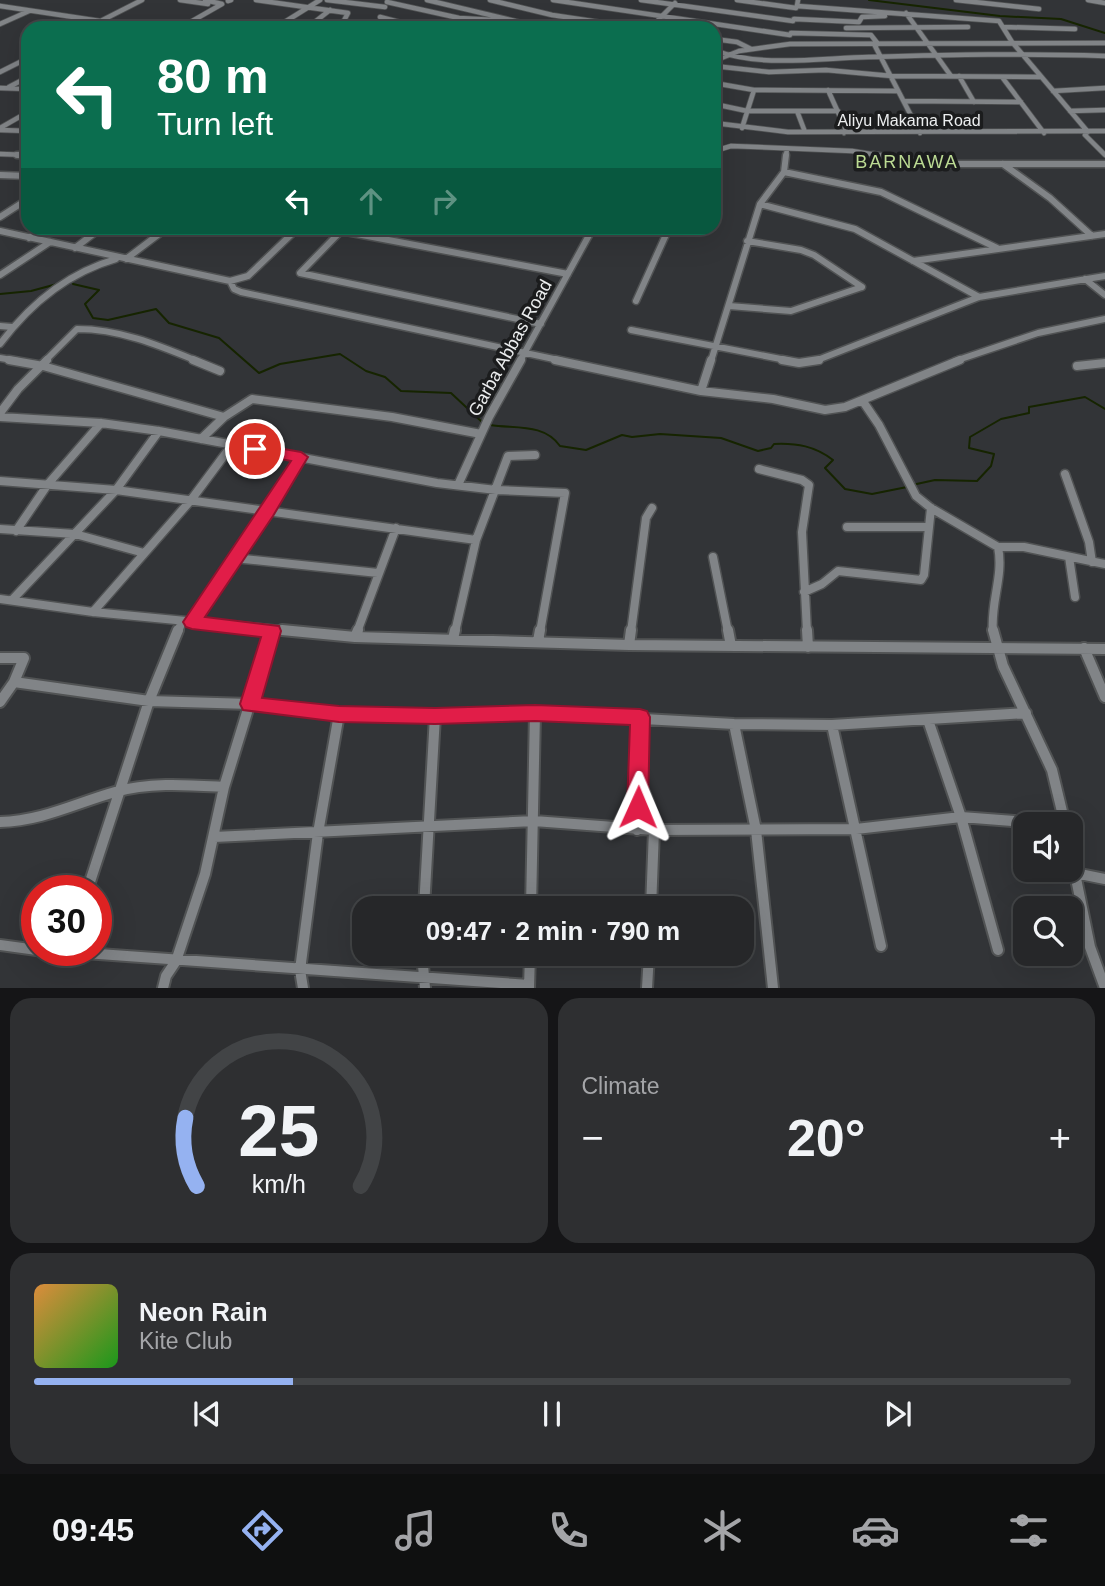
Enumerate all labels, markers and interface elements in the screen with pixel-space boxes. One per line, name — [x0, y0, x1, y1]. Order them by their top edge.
icon: left — [42, 49, 133, 140]
text: 80 m — [157, 49, 269, 103]
text: Turn left — [157, 106, 273, 142]
street label: Aliyu Makama Road — [837, 112, 981, 129]
district label: BARNAWA — [855, 152, 959, 172]
icon: left — [279, 182, 317, 220]
icon: ahead — [352, 182, 390, 220]
icon: right — [425, 182, 463, 220]
street label: Garba Abbas Road — [464, 276, 556, 420]
pin — [225, 419, 285, 479]
icon: arrive — [236, 430, 274, 468]
position arrow — [601, 770, 675, 844]
map controls — [1013, 812, 1083, 966]
button: sound — [1013, 812, 1083, 882]
speed limit sign: 30 — [21, 875, 112, 966]
button: search — [1013, 896, 1083, 966]
text: 09:47 · 2 min · 790 m — [426, 916, 680, 946]
text: Climate — [582, 1073, 659, 1099]
text: 25 — [238, 1091, 319, 1172]
text: 20° — [787, 1109, 866, 1167]
text: − — [582, 1117, 604, 1159]
text: + — [1049, 1117, 1071, 1159]
text: km/h — [252, 1170, 306, 1198]
text: Neon Rain — [139, 1297, 268, 1327]
text: Kite Club — [139, 1328, 232, 1354]
icon: previous — [188, 1395, 226, 1433]
icon: pause — [533, 1395, 571, 1433]
icon: next — [879, 1395, 917, 1433]
icon: directions — [238, 1506, 287, 1555]
icon: music — [391, 1506, 440, 1555]
icon: phone — [544, 1506, 593, 1555]
icon: climate — [698, 1506, 747, 1555]
icon: car — [851, 1506, 900, 1555]
icon: filters — [1004, 1506, 1053, 1555]
text: 09:45 — [52, 1512, 134, 1548]

